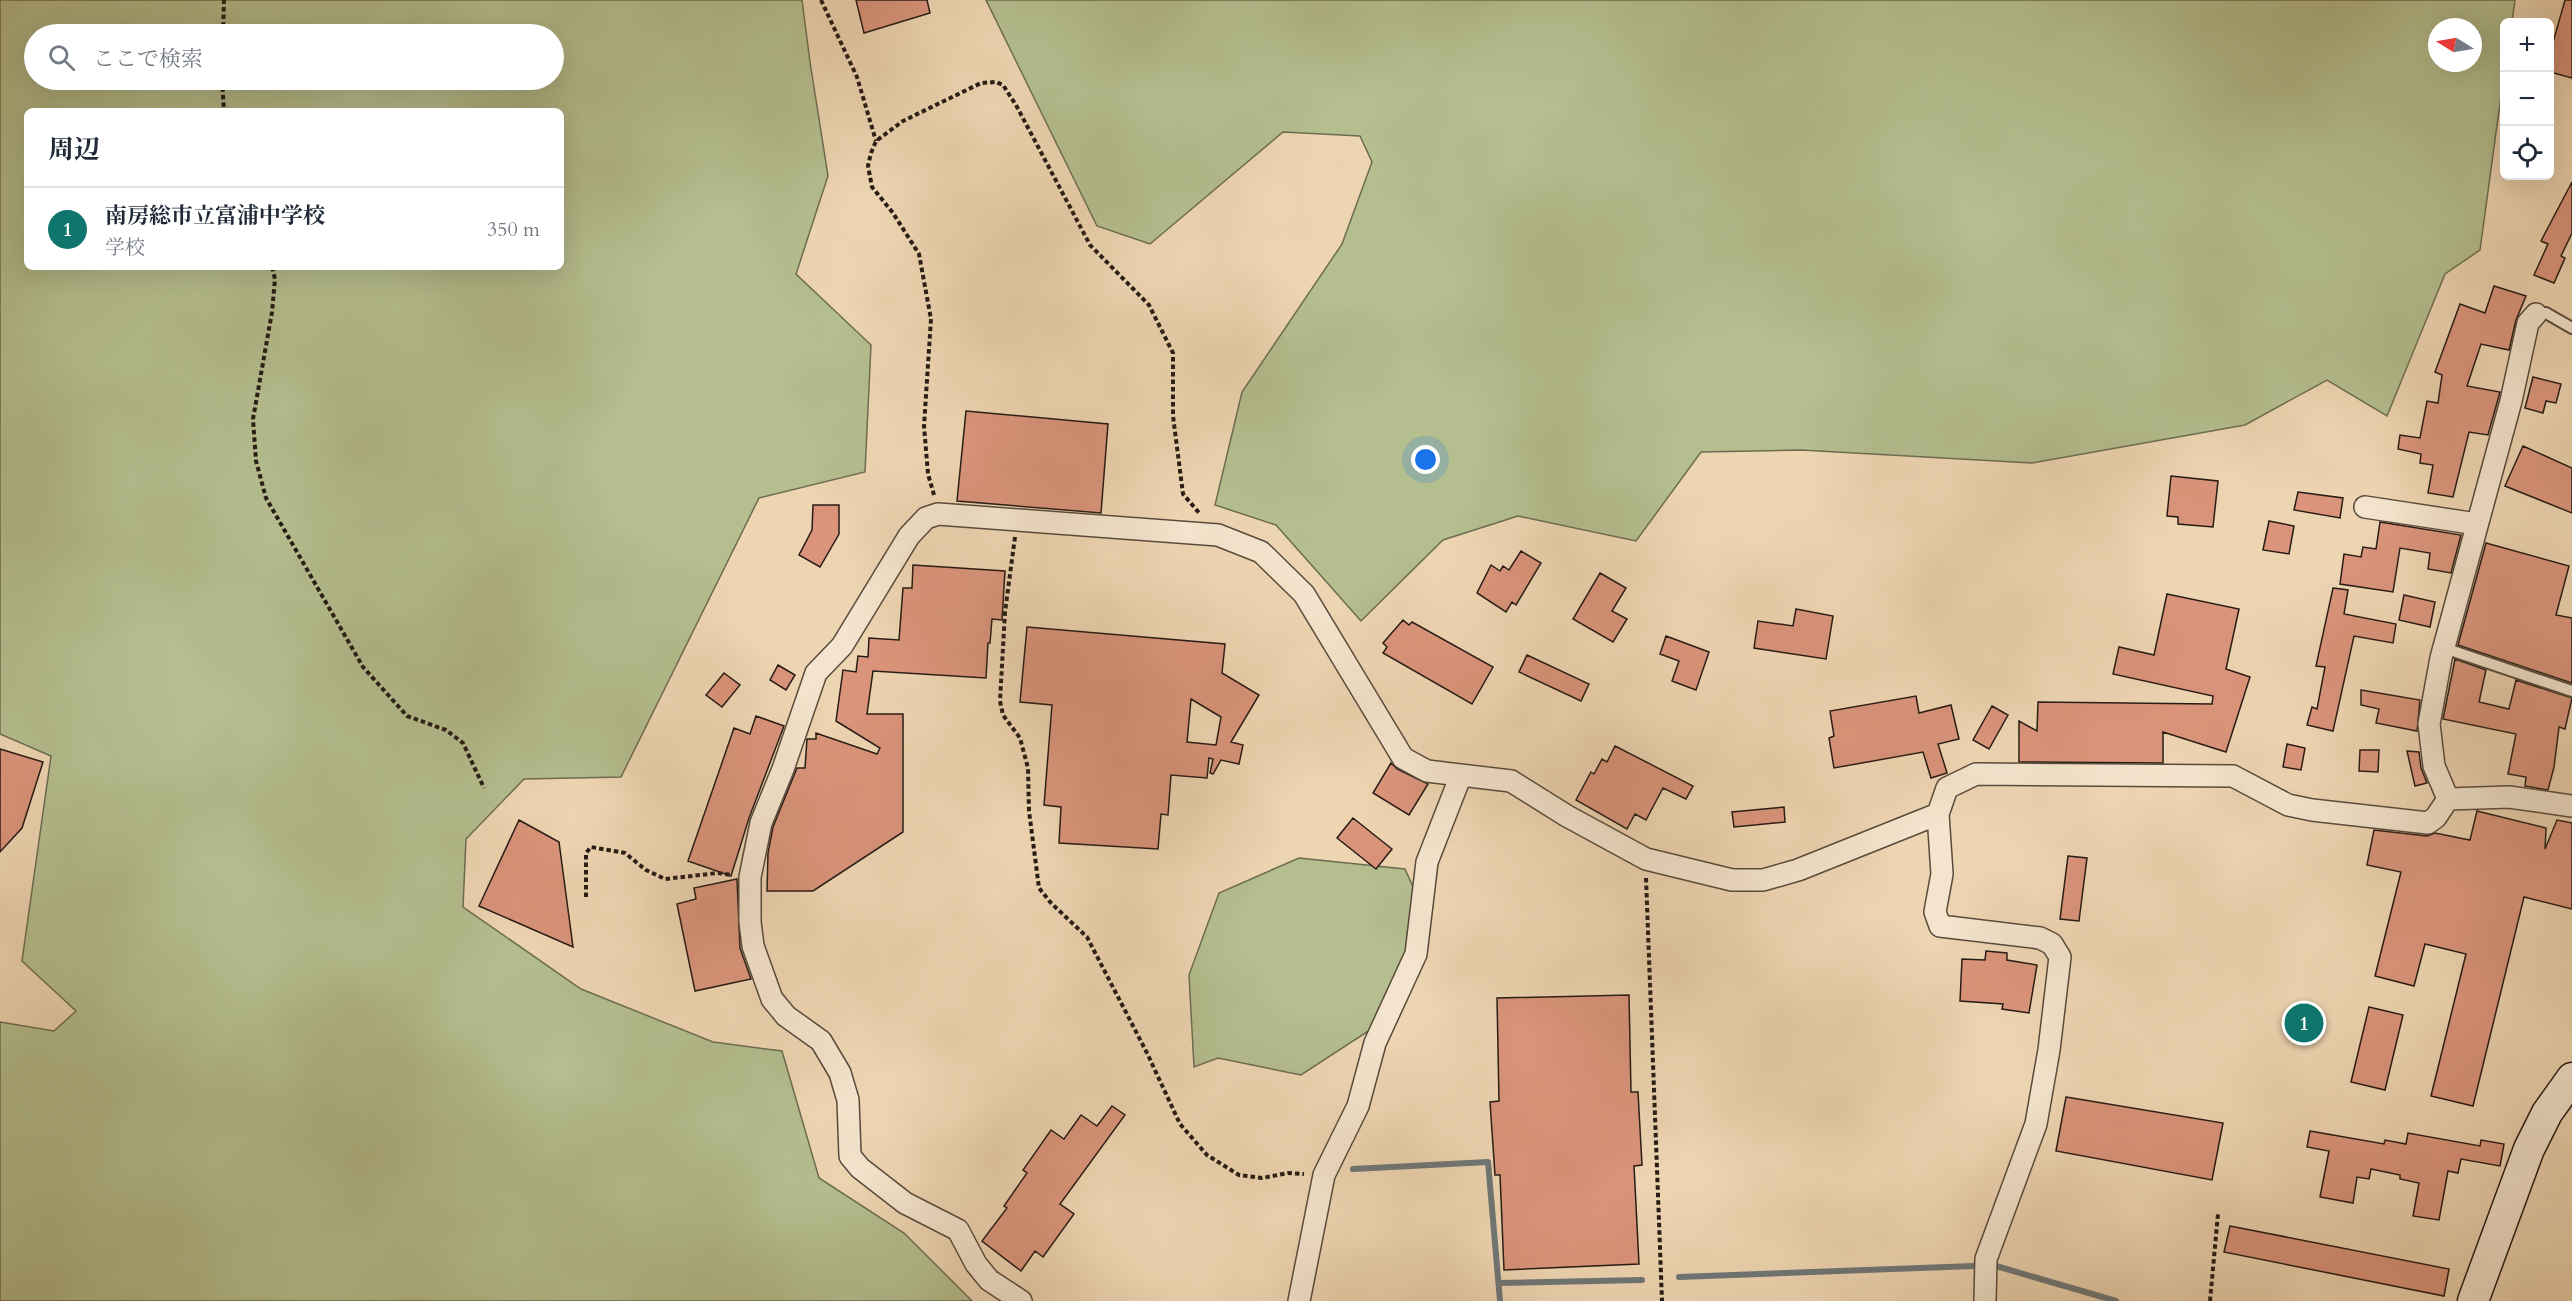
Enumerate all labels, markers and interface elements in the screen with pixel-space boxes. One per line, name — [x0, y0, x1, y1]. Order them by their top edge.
north arrow — [2428, 18, 2482, 72]
map controls — [2500, 18, 2554, 180]
button: + — [2500, 18, 2554, 72]
search box — [24, 24, 564, 90]
icon: search — [45, 41, 78, 74]
text: ここで検索 — [93, 44, 203, 74]
button: − — [2500, 72, 2554, 126]
button: locate — [2500, 126, 2554, 180]
text: 周辺 — [48, 132, 100, 167]
text: 南房総市立富浦中学校 — [105, 201, 325, 231]
text: 1 — [62, 216, 73, 243]
text: 350 m — [487, 216, 540, 243]
text: 学校 — [105, 234, 145, 261]
your location — [1411, 445, 1440, 474]
pin: 1 — [2284, 1000, 2324, 1046]

